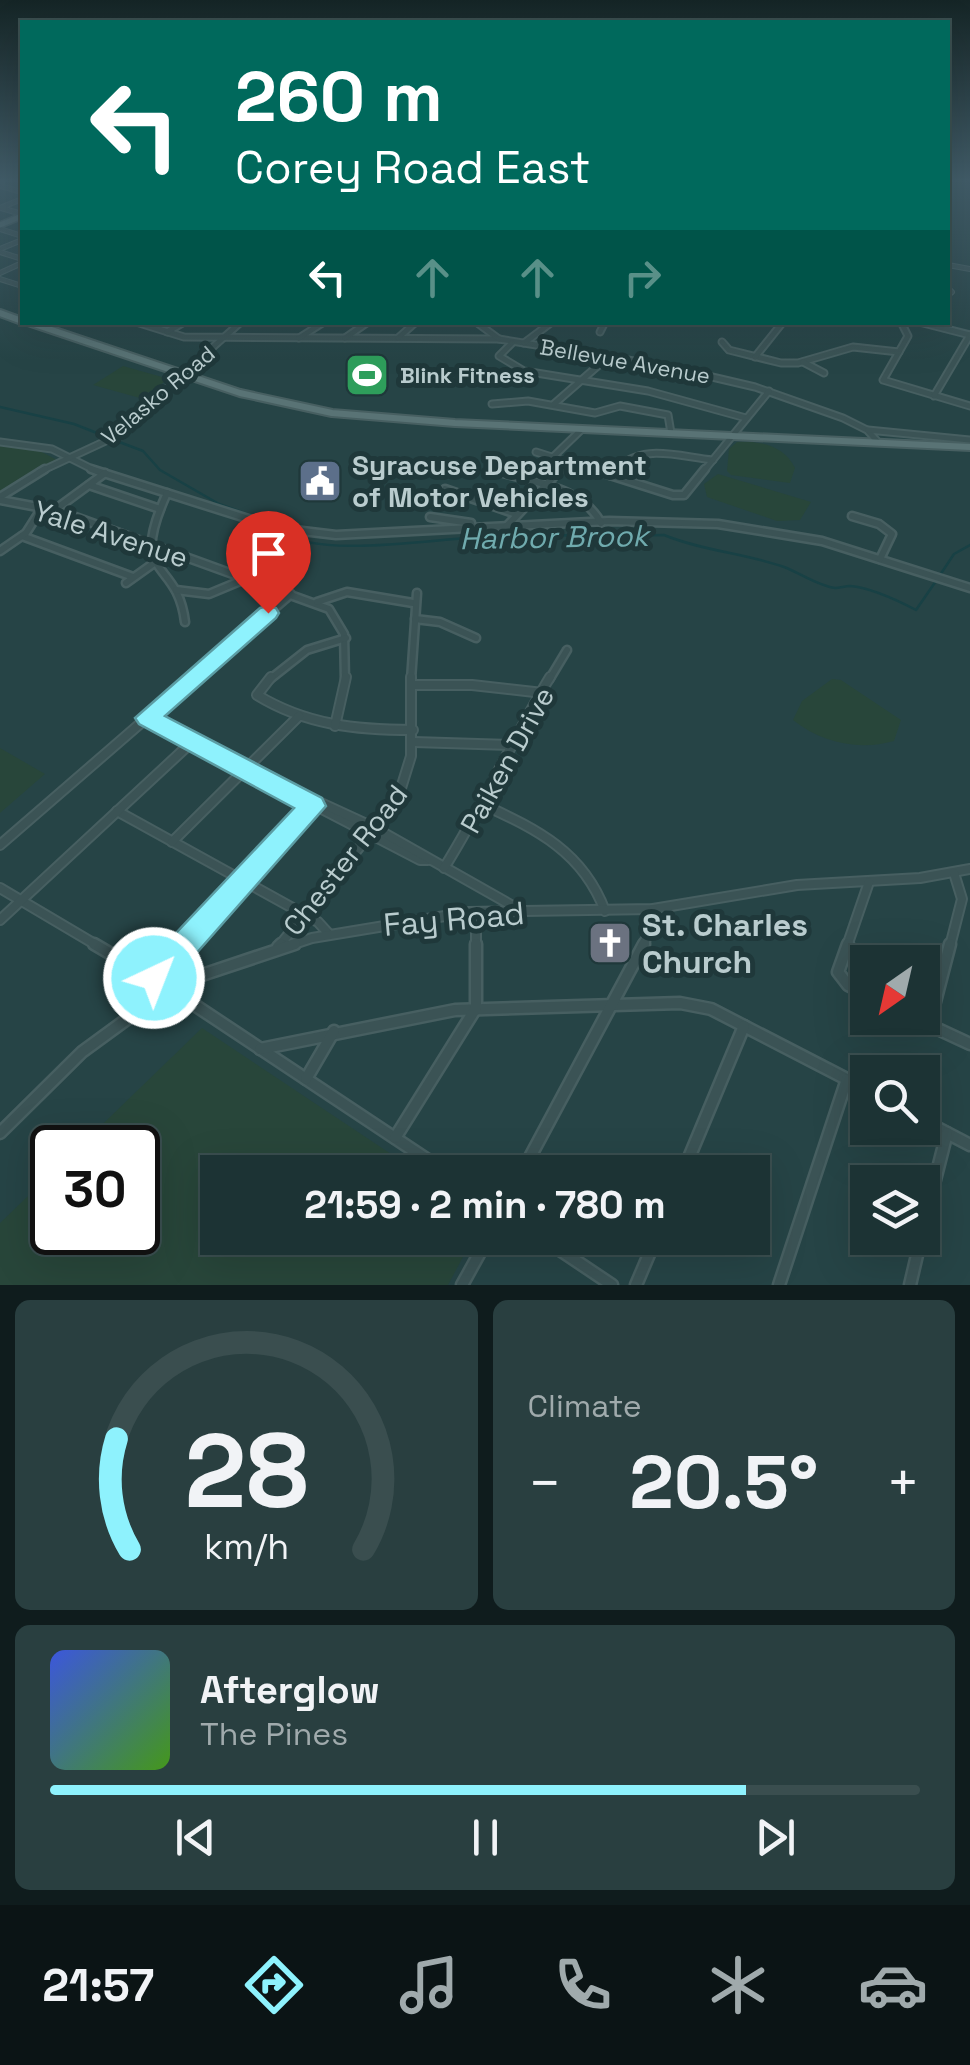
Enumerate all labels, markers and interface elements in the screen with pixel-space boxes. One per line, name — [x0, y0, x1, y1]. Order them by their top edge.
text: 260 m — [235, 52, 443, 141]
icon: left — [70, 60, 200, 190]
text: Corey Road East — [235, 139, 591, 196]
icon: left — [300, 250, 355, 305]
icon: ahead — [405, 250, 460, 305]
icon: ahead — [510, 250, 565, 305]
icon: right — [615, 250, 670, 305]
street label: Bellevue Avenue — [538, 332, 712, 390]
street label: Velasko Road — [95, 339, 221, 451]
sports icon: Blink Fitness — [344, 352, 390, 398]
place label: Blink Fitness — [400, 361, 535, 389]
place label: Syracuse Department of Motor Vehicles — [352, 447, 647, 515]
public building icon: Syracuse Department of Motor Vehicles — [297, 458, 343, 504]
street label: Yale Avenue — [29, 492, 193, 576]
pin — [226, 511, 311, 614]
water label: Harbor Brook — [459, 516, 652, 558]
icon: arrive — [241, 526, 296, 581]
street label: Paiken Drive — [452, 681, 562, 839]
street label: Chester Road — [275, 777, 415, 943]
street label: Fay Road — [382, 893, 526, 945]
place label: St. Charles Church — [642, 905, 808, 982]
church icon: St. Charles Church — [587, 920, 633, 966]
position arrow — [102, 926, 206, 1030]
north arrow — [850, 945, 940, 1035]
map controls — [850, 945, 940, 1255]
button: search — [850, 1055, 940, 1145]
speed limit sign: 30 — [30, 1125, 160, 1255]
button: layers — [850, 1165, 940, 1255]
text: 21:59 · 2 min · 780 m — [304, 1181, 666, 1229]
text: Climate — [528, 1386, 642, 1426]
text: 28 — [184, 1405, 308, 1537]
text: 20.5° — [629, 1434, 818, 1530]
text: − — [528, 1448, 562, 1518]
text: + — [886, 1448, 920, 1518]
text: km/h — [204, 1524, 289, 1569]
text: Afterglow — [200, 1666, 380, 1714]
text: The Pines — [200, 1714, 348, 1754]
icon: previous — [168, 1810, 223, 1865]
icon: pause — [458, 1810, 513, 1865]
icon: next — [748, 1810, 803, 1865]
icon: directions — [239, 1950, 309, 2020]
icon: music — [394, 1950, 464, 2020]
icon: phone — [548, 1950, 618, 2020]
icon: climate — [703, 1950, 773, 2020]
icon: car — [858, 1950, 928, 2020]
text: 21:57 — [42, 1957, 154, 2014]

